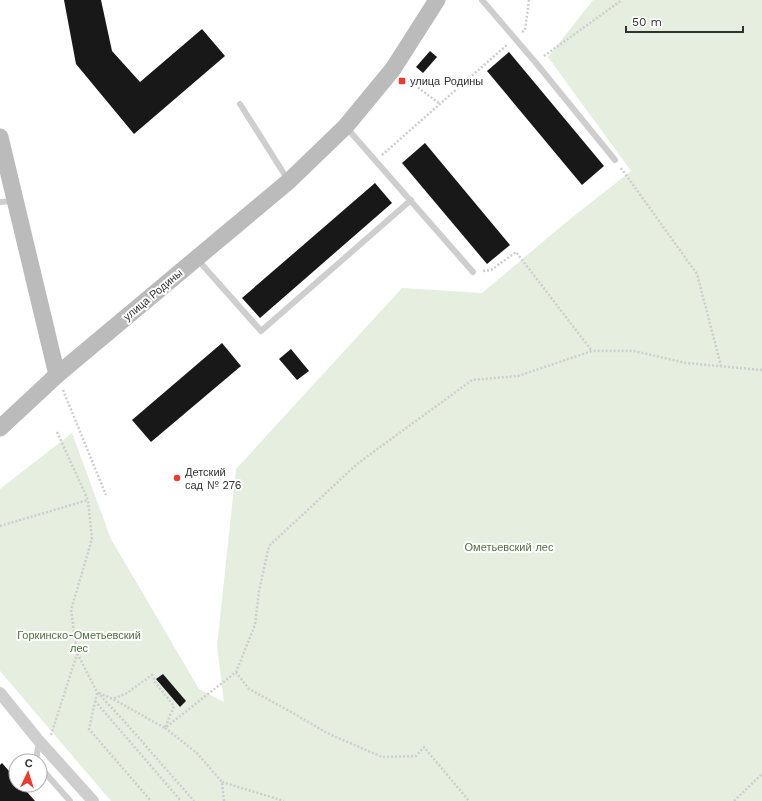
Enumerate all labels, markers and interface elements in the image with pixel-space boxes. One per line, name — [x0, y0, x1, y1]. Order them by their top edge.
scale bar — [626, 8, 743, 34]
text: 50 m — [632, 15, 662, 29]
place label: улица Родины — [410, 75, 483, 88]
marker: улица Родины — [397, 76, 407, 86]
street label: улица Родины — [121, 266, 185, 324]
place label: Детский сад № 276 — [185, 466, 242, 492]
marker: Детский сад № 276 — [172, 473, 182, 483]
park label: Ометьевский лес — [465, 541, 554, 554]
park label: Горкинско-Ометьевский лес — [17, 629, 141, 655]
north arrow — [8, 753, 48, 793]
text: С — [24, 757, 33, 770]

